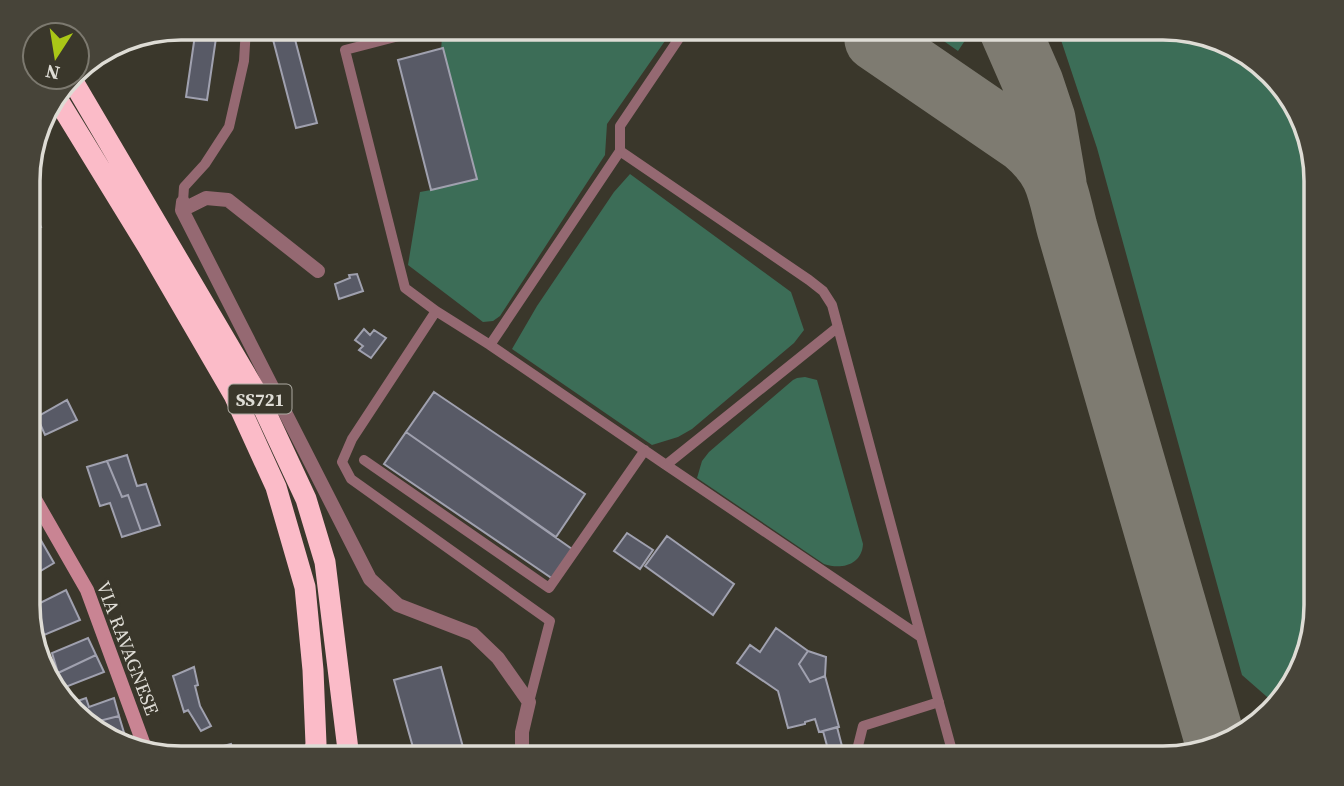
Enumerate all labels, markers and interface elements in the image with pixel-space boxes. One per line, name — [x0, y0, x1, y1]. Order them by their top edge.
north arrow — [21, 21, 91, 91]
text: N — [43, 58, 62, 87]
road number: SS721 — [229, 384, 292, 414]
street label: VIA RAVAGNESE — [91, 577, 165, 719]

